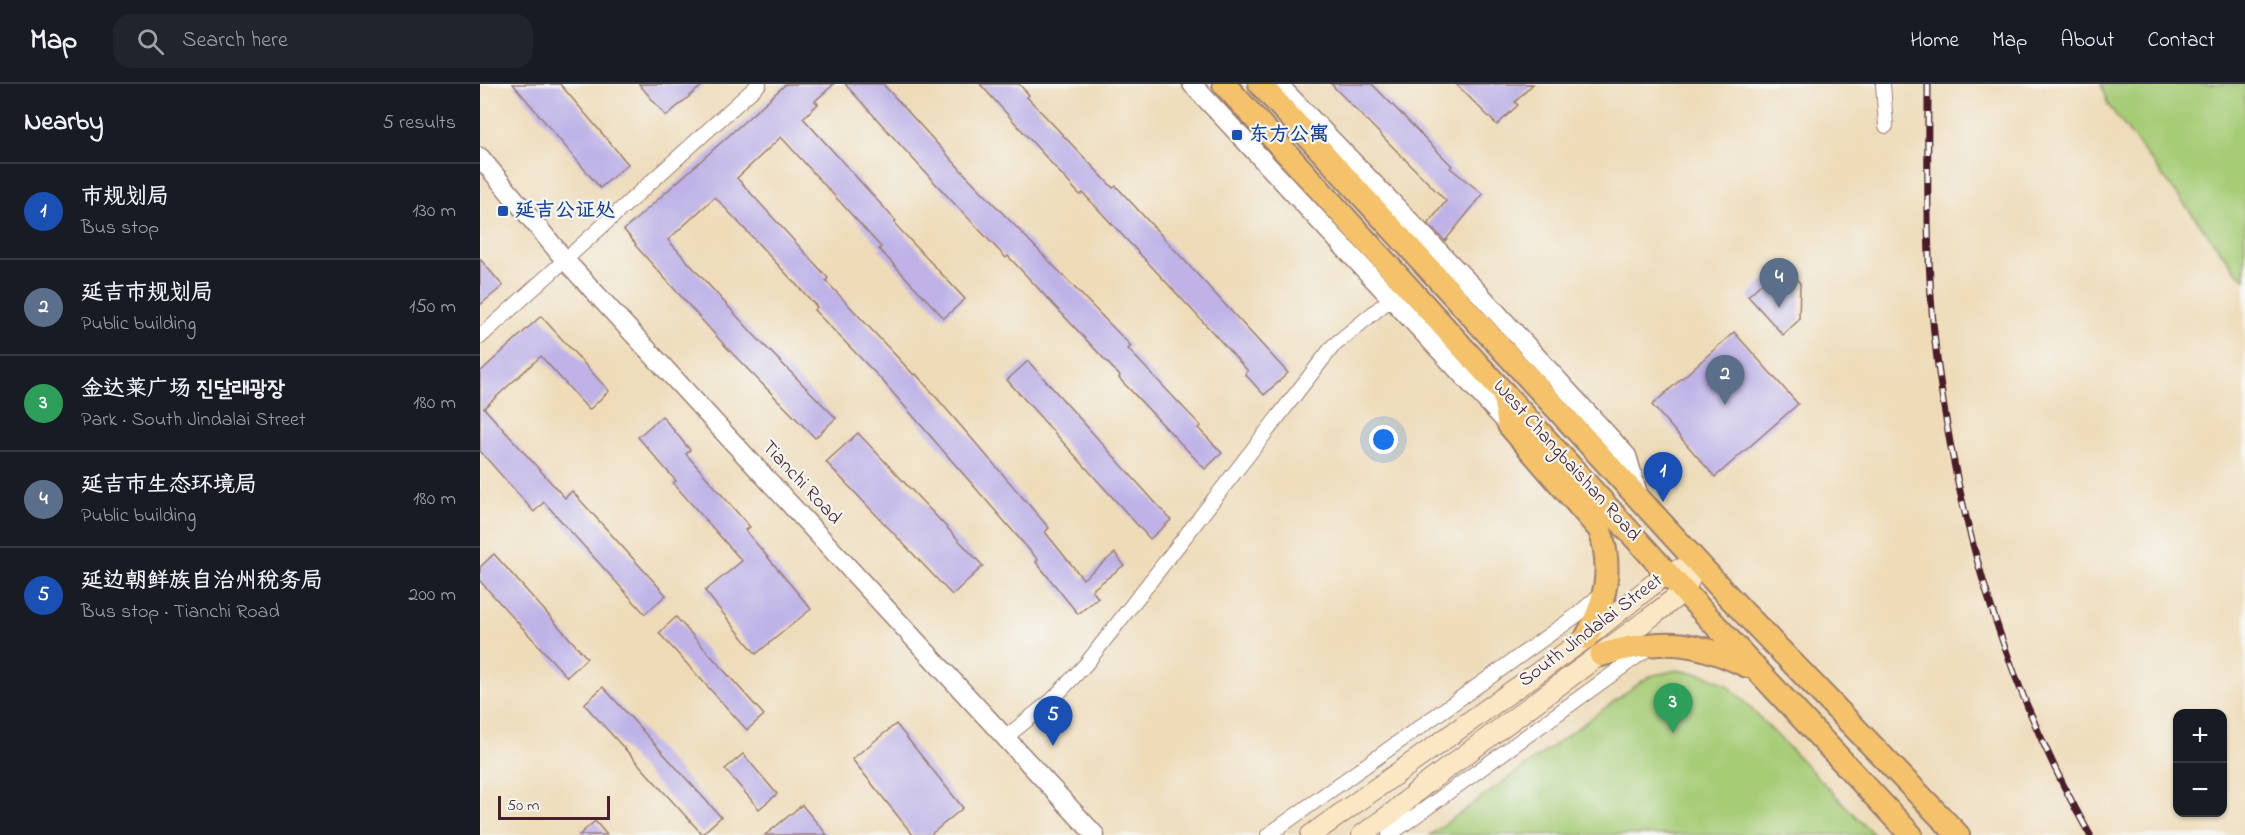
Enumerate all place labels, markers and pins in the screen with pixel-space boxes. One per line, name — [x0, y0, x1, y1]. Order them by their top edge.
place label: 东方公寓 — [1249, 121, 1329, 150]
marker: 东方公寓 — [1230, 128, 1244, 142]
place label: 延吉公证处 — [515, 197, 615, 226]
marker: 延吉公证处 — [496, 204, 510, 218]
pin: 4 — [1760, 258, 1798, 308]
pin: 2 — [1706, 356, 1744, 405]
pin: 1 — [1644, 452, 1682, 502]
pin: 3 — [1654, 684, 1692, 733]
pin: 5 — [1034, 696, 1072, 746]

